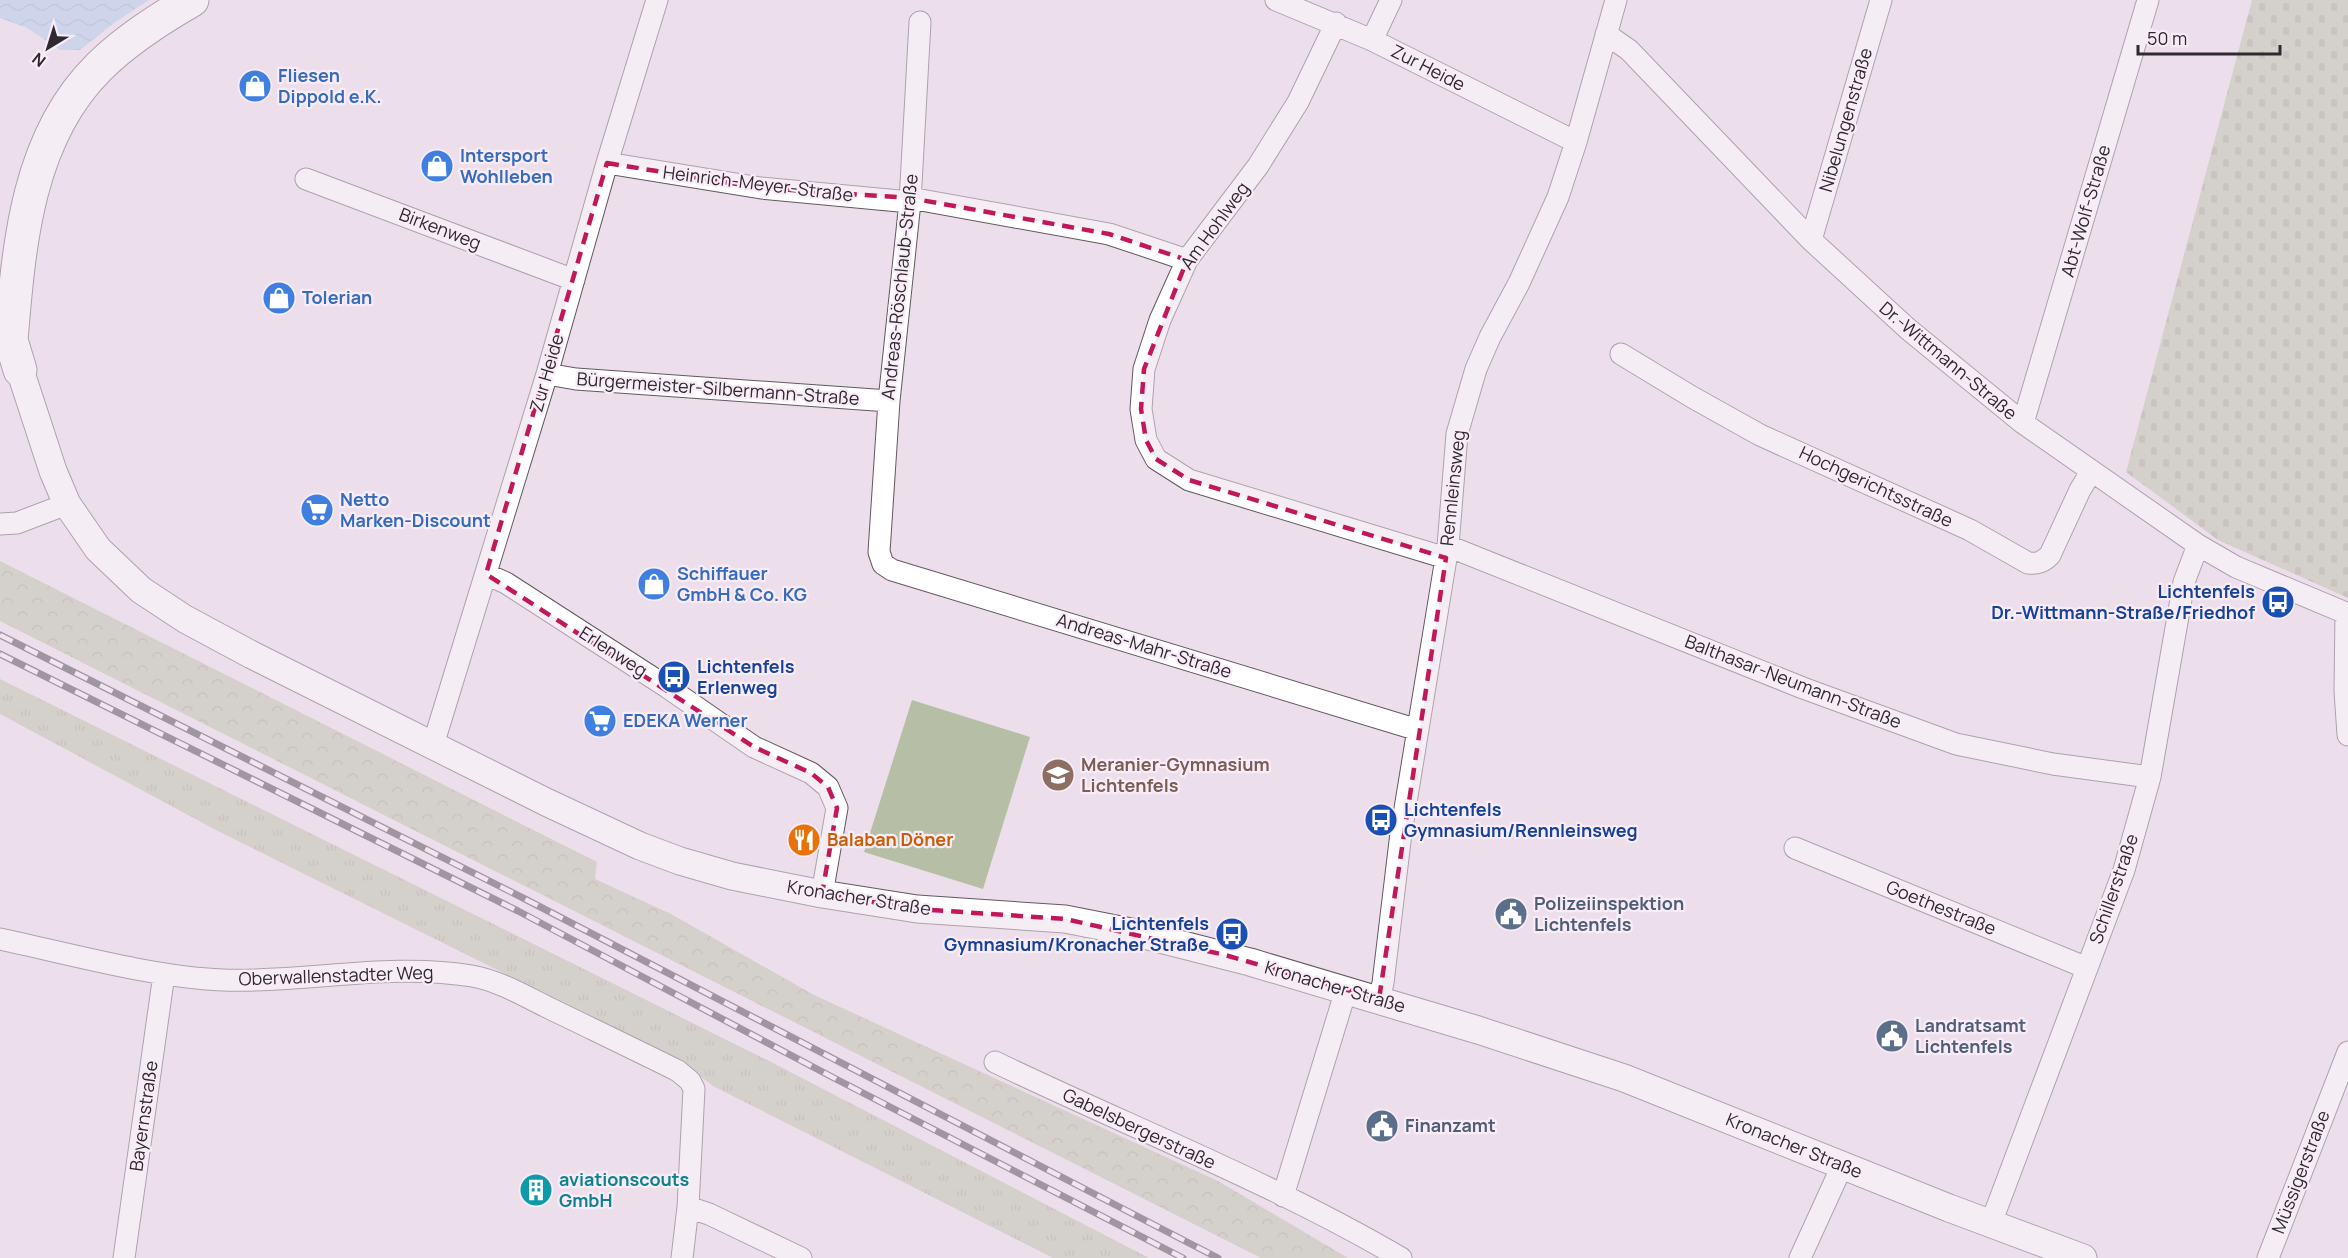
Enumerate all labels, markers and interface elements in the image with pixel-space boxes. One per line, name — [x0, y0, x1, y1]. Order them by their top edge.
north arrow — [18, 18, 78, 78]
scale bar — [2138, 18, 2280, 56]
text: 50 m — [2147, 26, 2187, 50]
street label: Zur Heide — [1387, 38, 1470, 96]
street label: Nibelungenstraße — [1813, 45, 1877, 195]
text: N — [27, 48, 50, 72]
place label: Fliesen Dippold e.K. — [278, 63, 382, 108]
shop icon: Fliesen Dippold e.K. — [237, 68, 273, 104]
street label: Abt-Wolf-Straße — [2055, 142, 2115, 280]
place label: Intersport Wohlleben — [460, 143, 553, 188]
shop icon: Intersport Wohlleben — [419, 148, 455, 184]
street label: Heinrich-Meyer-Straße — [662, 159, 855, 207]
street label: Andreas-Röschlaub-Straße — [875, 173, 923, 401]
street label: Am Hohlweg — [1174, 177, 1254, 274]
street label: Birkenweg — [396, 201, 485, 255]
shop icon: Tolerian — [261, 280, 297, 316]
place label: Tolerian — [302, 285, 372, 309]
street label: Dr.-Wittmann-Straße — [1875, 296, 2022, 425]
street label: Zur Heide — [523, 331, 569, 415]
street label: Bürgermeister-Silbermann-Straße — [576, 366, 860, 410]
street label: Rennleinsweg — [1434, 429, 1470, 547]
street label: Hochgerichtsstraße — [1796, 440, 1957, 532]
place label: Netto Marken-Discount — [340, 487, 491, 532]
supermarket icon: Netto Marken-Discount — [299, 492, 335, 528]
place label: Schiffauer GmbH & Co. KG — [677, 561, 807, 606]
shop icon: Schiffauer GmbH & Co. KG — [636, 566, 672, 602]
place label: Lichtenfels Dr.-Wittmann-Straße/Friedhof — [1991, 579, 2255, 624]
bus stop icon: Lichtenfels Dr.-Wittmann-Straße/Friedhof — [2260, 584, 2296, 620]
street label: Andreas-Mahr-Straße — [1054, 607, 1235, 683]
street label: Erlenweg — [575, 620, 652, 682]
street label: Balthasar-Neumann-Straße — [1682, 629, 1905, 734]
place label: Lichtenfels Erlenweg — [697, 654, 795, 699]
bus stop icon: Lichtenfels Erlenweg — [656, 659, 692, 695]
supermarket icon: EDEKA Werner — [582, 703, 618, 739]
place label: EDEKA Werner — [623, 708, 748, 732]
place label: Meranier-Gymnasium Lichtenfels — [1081, 752, 1270, 797]
school or university icon: Meranier-Gymnasium Lichtenfels — [1040, 757, 1076, 793]
place label: Lichtenfels Gymnasium/Rennleinsweg — [1404, 797, 1638, 842]
bus stop icon: Lichtenfels Gymnasium/Rennleinsweg — [1363, 802, 1399, 838]
restaurant icon: Balaban Döner — [786, 822, 822, 858]
place label: Balaban Döner — [827, 827, 953, 851]
street label: Schillerstraße — [2083, 830, 2143, 947]
street label: Kronacher Straße — [786, 874, 933, 920]
street label: Goethestraße — [1883, 874, 2000, 940]
place label: Polizeiinspektion Lichtenfels — [1534, 891, 1684, 936]
public building icon: Polizeiinspektion Lichtenfels — [1493, 896, 1529, 932]
place label: Lichtenfels Gymnasium/Kronacher Straße — [944, 911, 1209, 956]
bus stop icon: Lichtenfels Gymnasium/Kronacher Straße — [1214, 916, 1250, 952]
street label: Kronacher Straße — [1262, 954, 1408, 1018]
street label: Oberwallenstadter Weg — [238, 960, 434, 990]
place label: Landratsamt Lichtenfels — [1915, 1013, 2026, 1058]
public building icon: Landratsamt Lichtenfels — [1874, 1018, 1910, 1054]
street label: Bayernstraße — [123, 1059, 163, 1173]
street label: Gabelsbergerstraße — [1059, 1082, 1220, 1174]
street label: Kronacher Straße — [1723, 1107, 1866, 1183]
street label: Müssigerstraße — [2266, 1107, 2335, 1237]
public building icon: Finanzamt — [1364, 1108, 1400, 1144]
place label: Finanzamt — [1405, 1113, 1496, 1137]
place label: aviationscouts GmbH — [559, 1167, 690, 1212]
building icon: aviationscouts GmbH — [518, 1172, 554, 1208]

